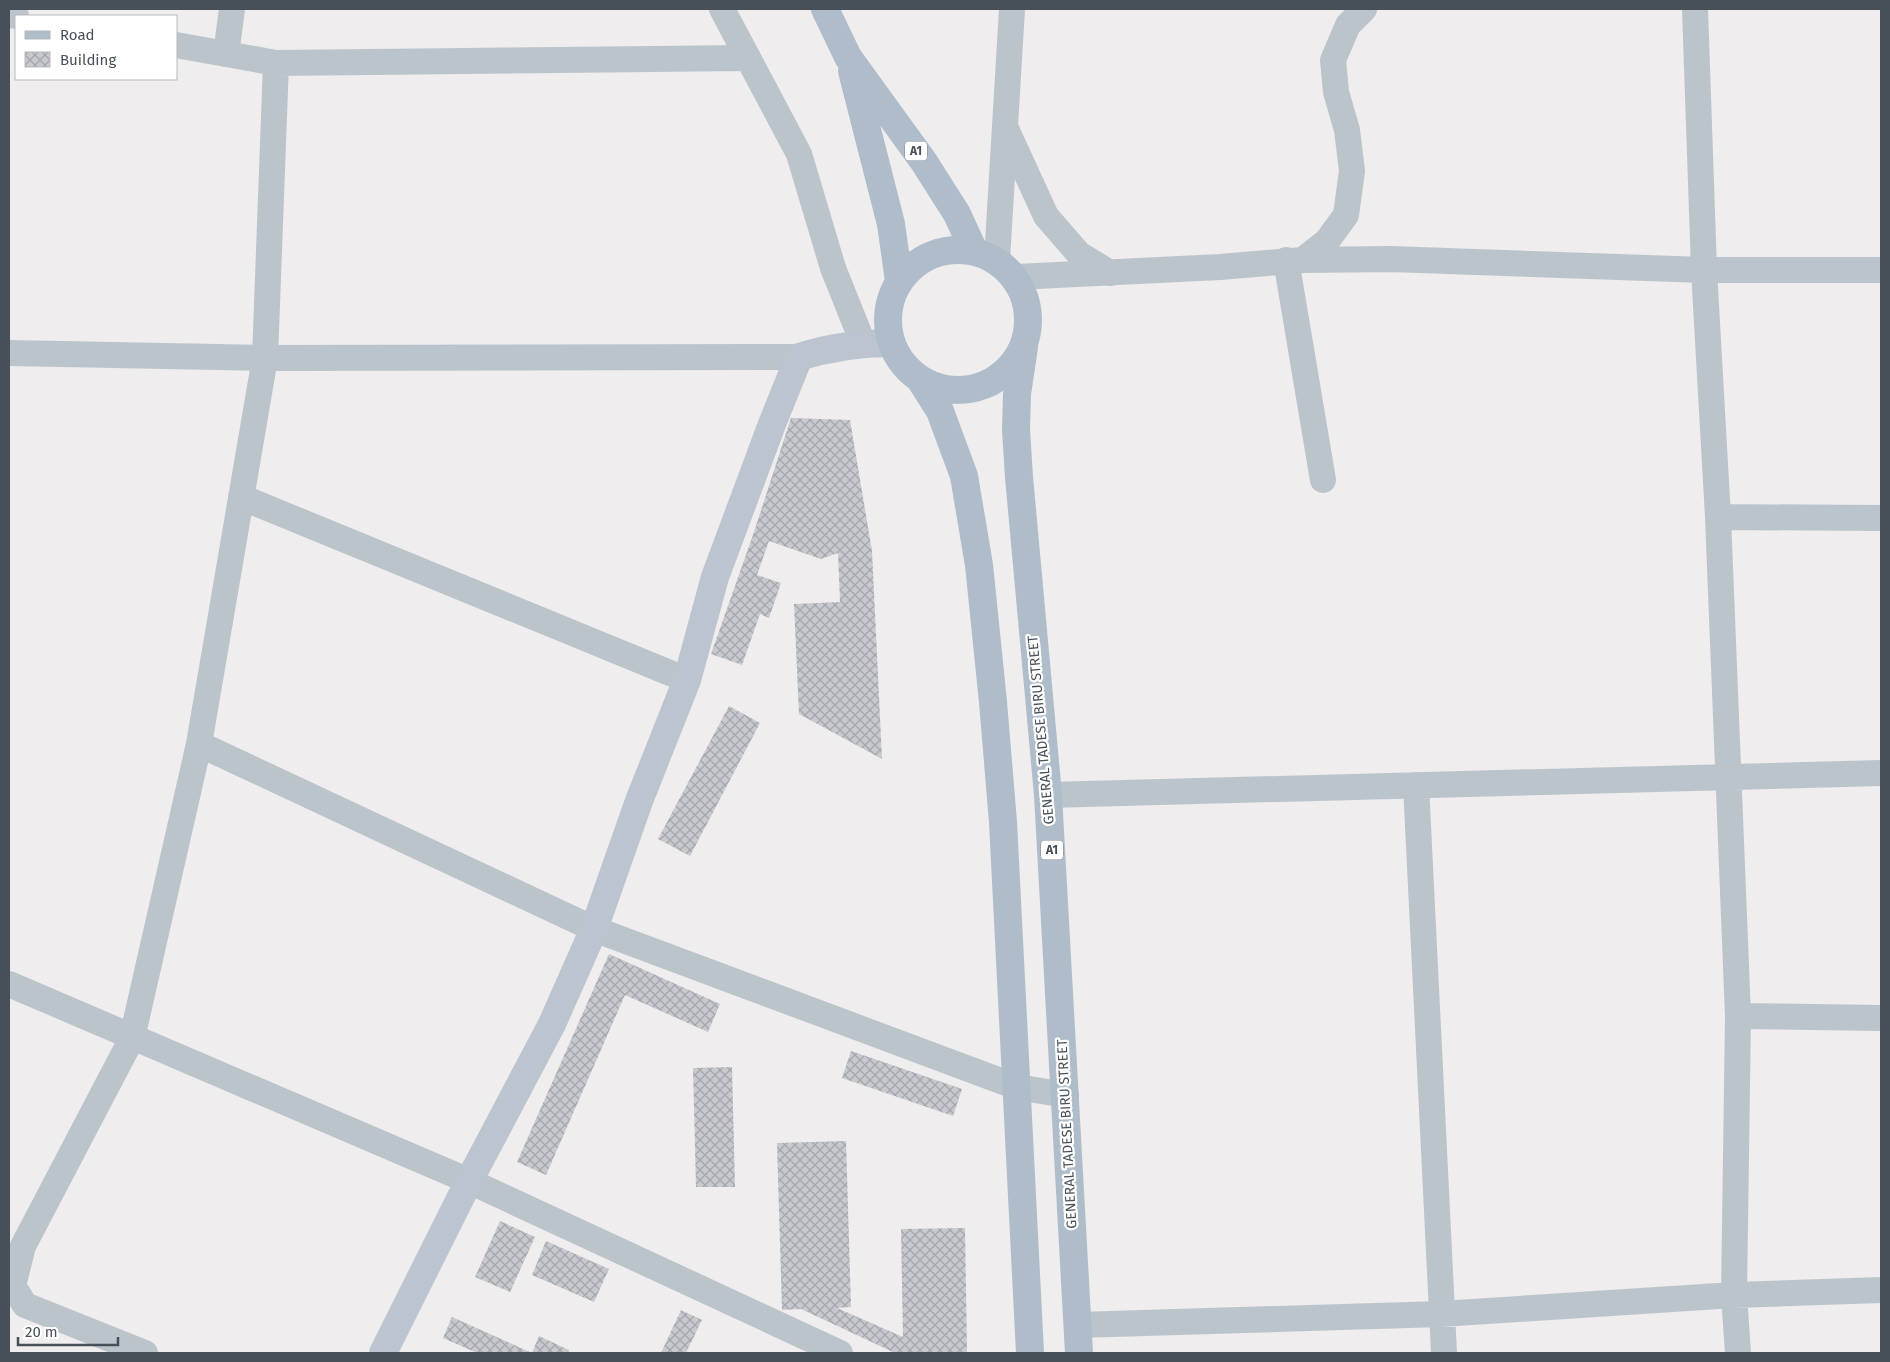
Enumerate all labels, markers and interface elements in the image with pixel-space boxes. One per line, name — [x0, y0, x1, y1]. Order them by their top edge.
legend — [15, 15, 178, 80]
text: Road — [60, 26, 95, 44]
text: Building — [60, 51, 116, 69]
road number: A1 — [905, 142, 927, 160]
street label: GENERAL TADESE BIRU STREET — [1024, 634, 1058, 825]
road number: A1 — [1041, 840, 1063, 860]
street label: GENERAL TADESE BIRU STREET — [1054, 1038, 1080, 1229]
scale bar — [18, 1314, 118, 1346]
text: 20 m — [25, 1323, 58, 1341]

